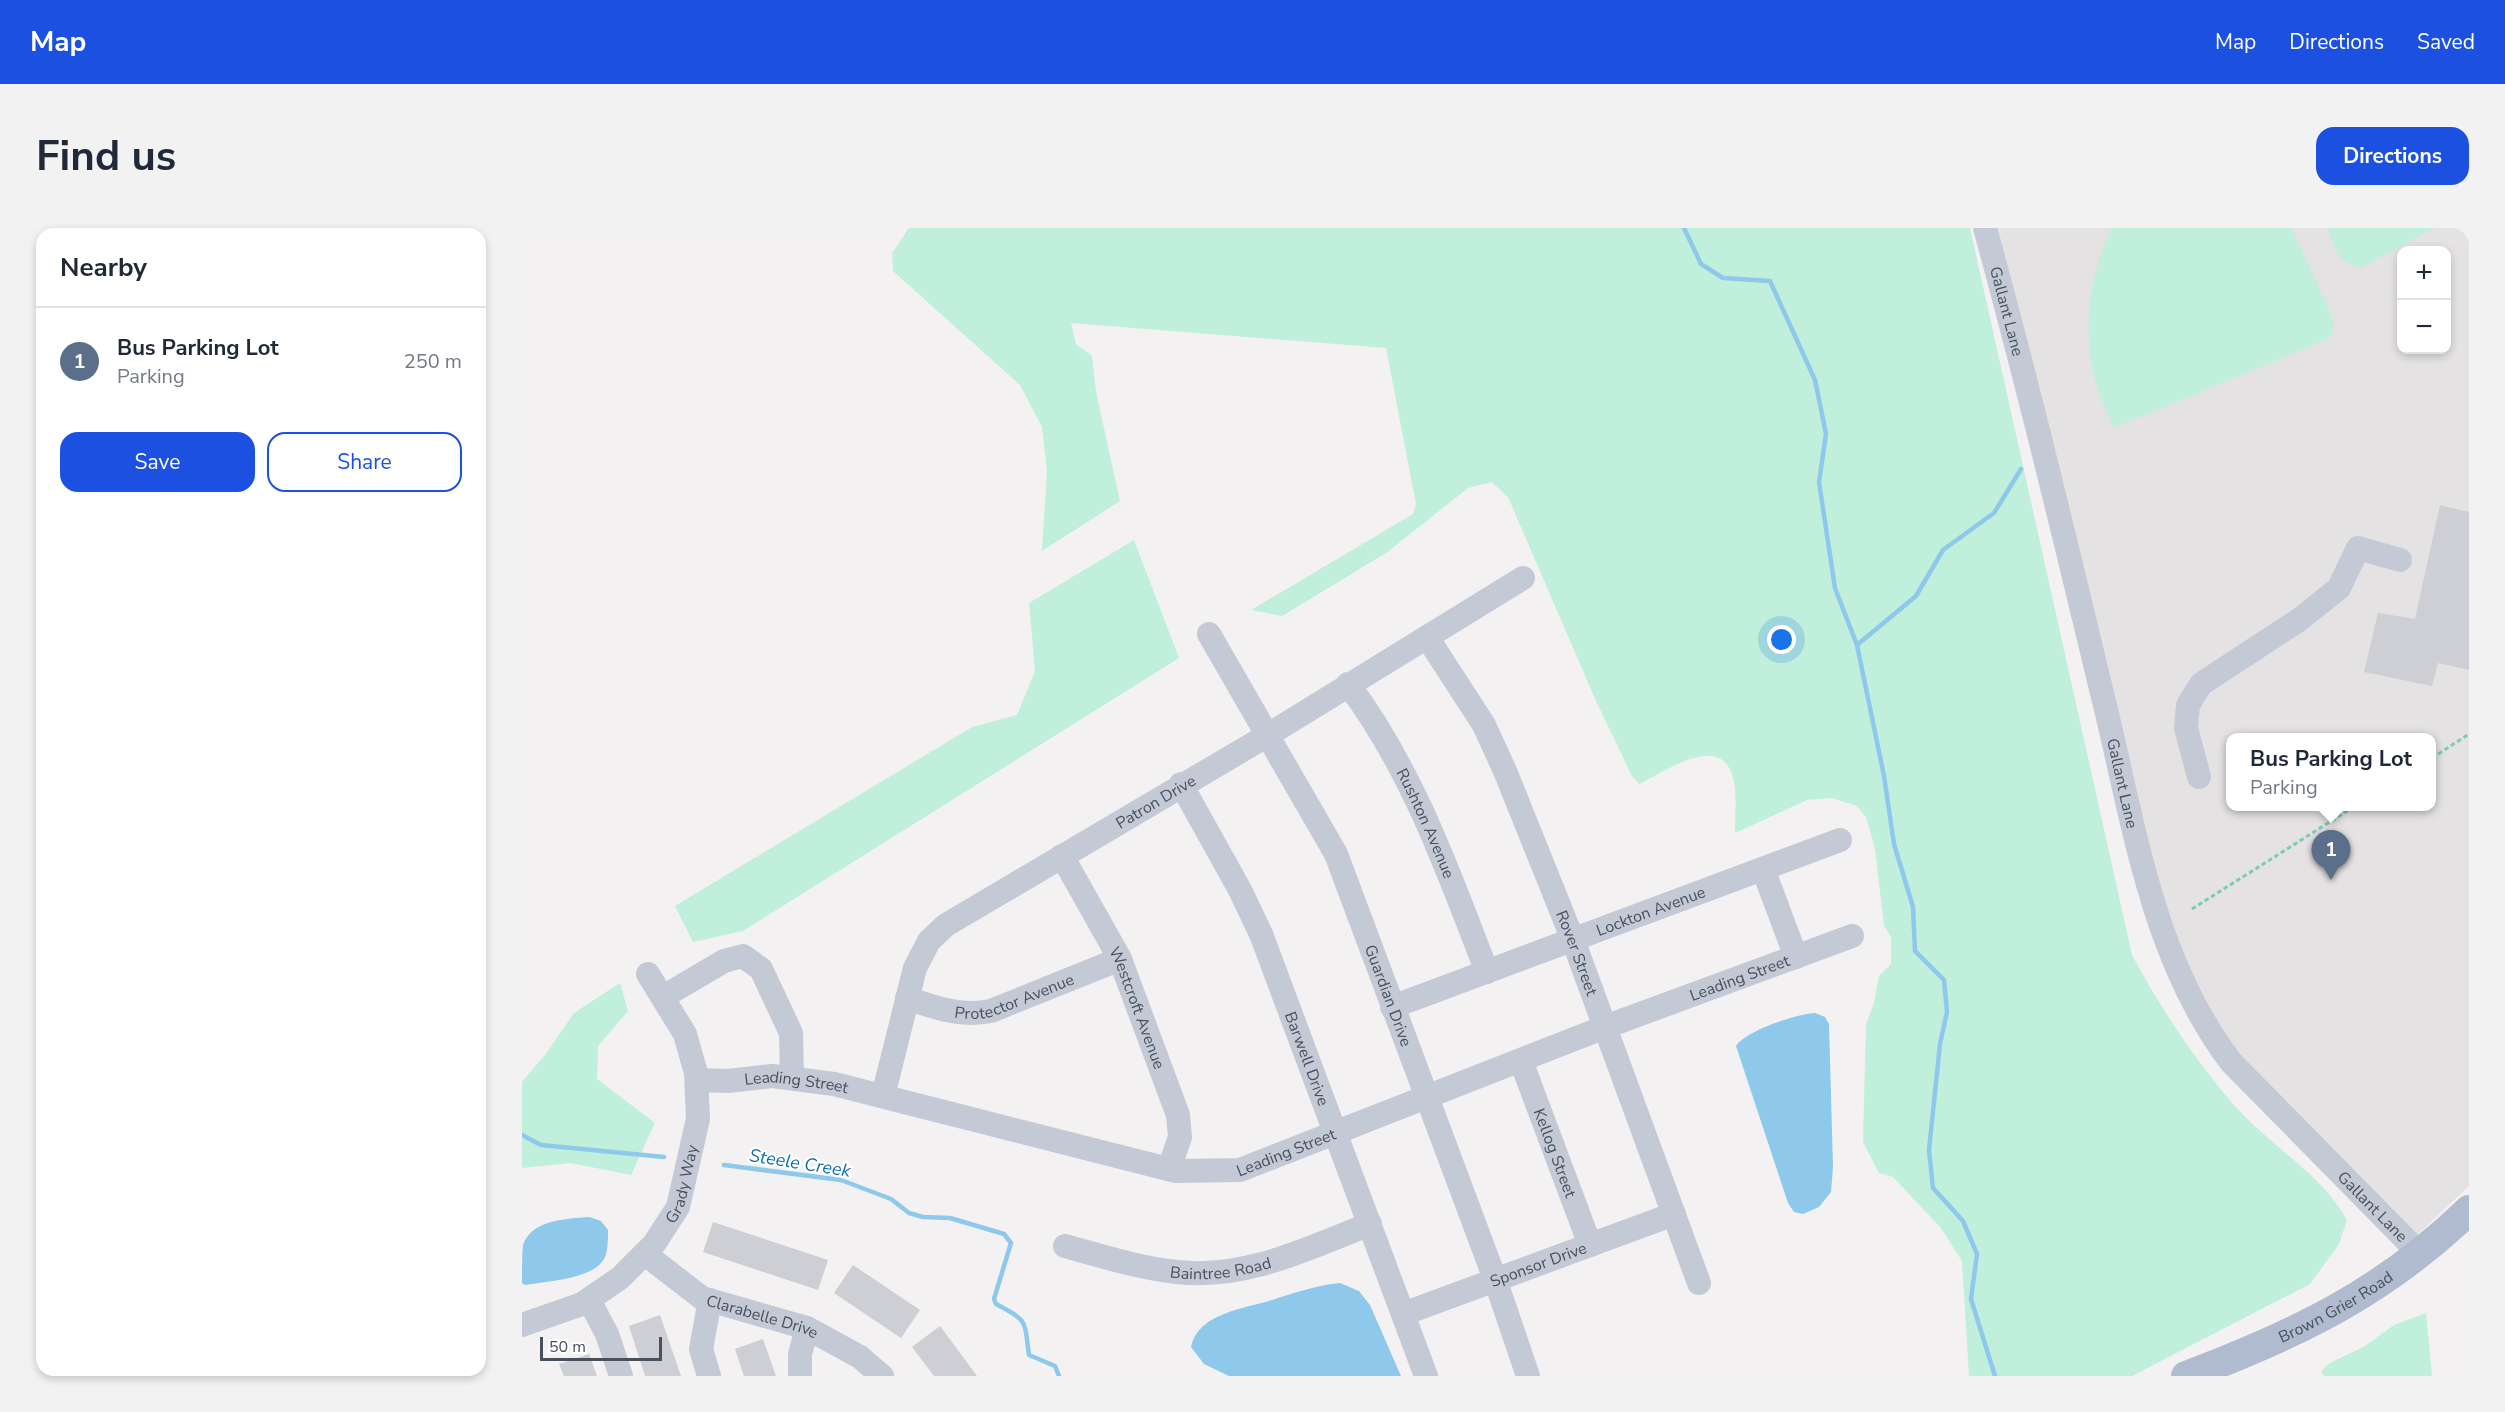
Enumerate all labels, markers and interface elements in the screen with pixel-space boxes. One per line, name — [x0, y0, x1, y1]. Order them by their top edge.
text: Map — [30, 23, 86, 61]
text: Map — [2215, 28, 2256, 56]
text: Directions — [2289, 28, 2384, 56]
text: Saved — [2417, 28, 2475, 56]
button: Directions — [2316, 127, 2469, 185]
text: Find us — [36, 128, 176, 185]
map controls — [2397, 246, 2451, 354]
button: + — [2397, 246, 2451, 300]
text: Nearby — [60, 250, 147, 285]
street label: Gallant Lane — [1984, 264, 2029, 358]
button: − — [2397, 300, 2451, 354]
text: Bus Parking Lot — [117, 333, 279, 363]
text: 1 — [74, 348, 86, 375]
text: 250 m — [404, 348, 462, 375]
text: Parking — [117, 363, 185, 390]
button: Save — [60, 432, 255, 492]
button: Share — [267, 432, 462, 492]
your location — [1767, 625, 1796, 654]
popup — [2226, 733, 2436, 811]
street label: Gallant Lane — [2101, 736, 2143, 831]
text: Bus Parking Lot — [2250, 744, 2412, 774]
street label: Rushton Avenue — [1391, 765, 1460, 882]
street label: Patron Drive — [1112, 770, 1200, 834]
text: Parking — [2250, 774, 2318, 801]
pin: 1 — [2312, 830, 2350, 880]
street label: Lockton Avenue — [1593, 881, 1709, 942]
street label: Rover Street — [1550, 907, 1603, 999]
street label: Guardian Drive — [1359, 942, 1417, 1050]
street label: Westcroft Avenue — [1103, 943, 1170, 1072]
street label: Leading Street — [1687, 950, 1793, 1007]
street label: Protector Avenue — [953, 969, 1077, 1025]
street label: Barwell Drive — [1279, 1009, 1334, 1109]
street label: Leading Street — [743, 1066, 851, 1099]
street label: Kellog Street — [1528, 1105, 1581, 1201]
street label: Leading Street — [1233, 1123, 1339, 1182]
street label: Grady Way — [660, 1142, 704, 1228]
water label: Steele Creek — [748, 1143, 853, 1183]
street label: Gallant Lane — [2332, 1167, 2412, 1247]
street label: Sponsor Drive — [1487, 1237, 1590, 1293]
street label: Baintree Road — [1169, 1252, 1274, 1285]
street label: Brown Grier Road — [2275, 1266, 2398, 1348]
street label: Clarabelle Drive — [703, 1290, 822, 1344]
scale bar — [540, 1334, 662, 1362]
text: 50 m — [549, 1336, 586, 1358]

